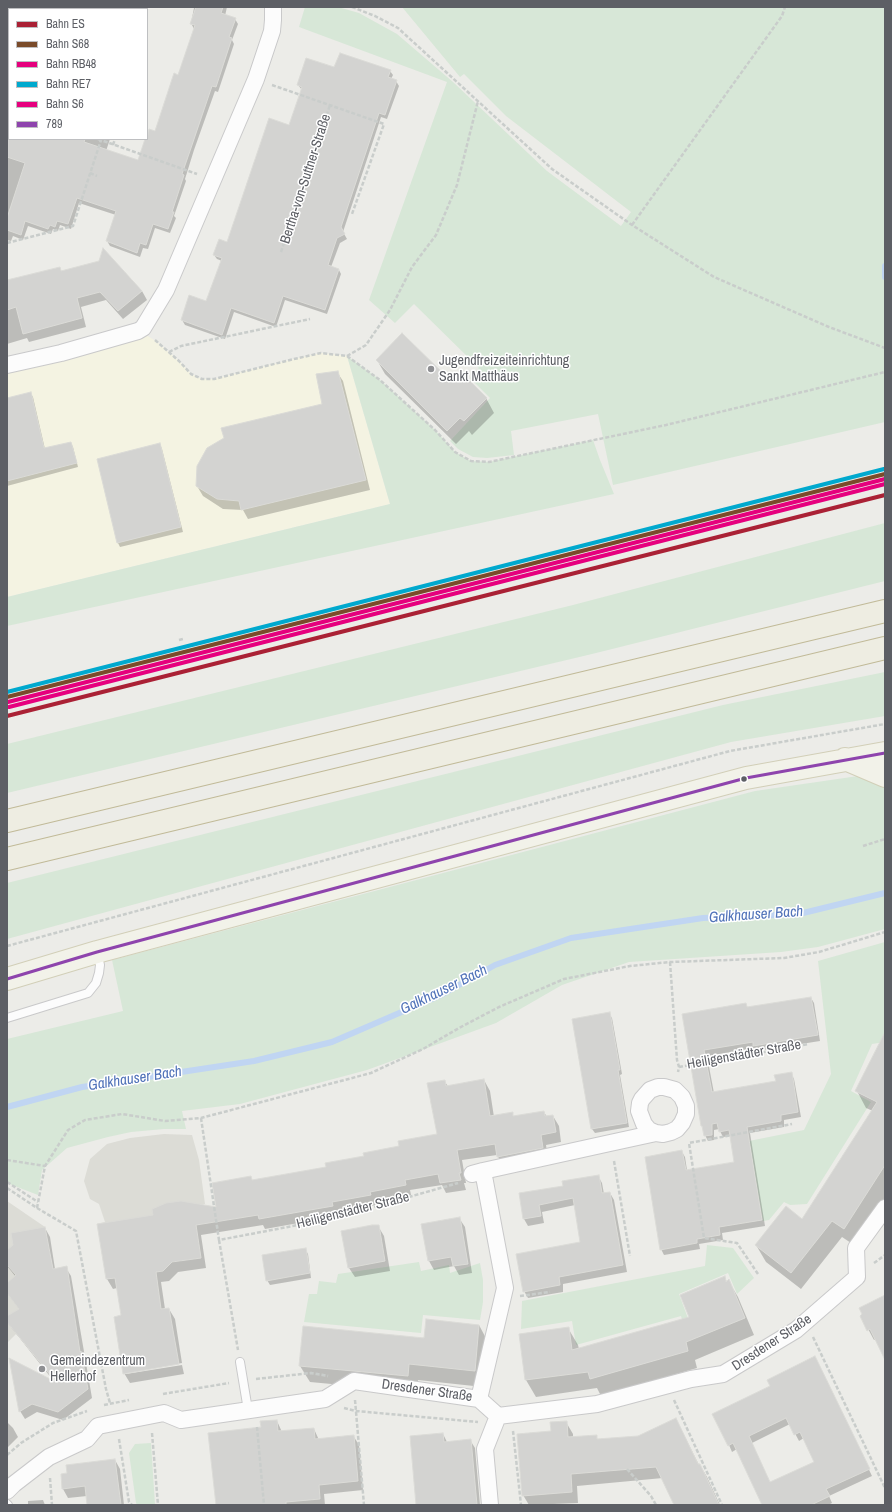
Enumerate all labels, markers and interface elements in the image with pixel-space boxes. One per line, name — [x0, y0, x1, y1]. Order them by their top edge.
legend — [8, 8, 148, 140]
text: Bahn ES — [46, 16, 85, 32]
text: Bahn S68 — [46, 36, 89, 52]
text: Bahn RB48 — [46, 56, 96, 72]
text: Bahn RE7 — [46, 76, 91, 92]
text: Bahn S6 — [46, 96, 84, 112]
street label: Bertha-von-Suttner-Straße — [277, 112, 335, 246]
text: 789 — [46, 116, 62, 132]
place label: Jugendfreizeiteinrichtung Sankt Matthäus — [439, 353, 569, 386]
marker: Jugendfreizeiteinrichtung Sankt Matthäus — [426, 364, 436, 374]
unlabelled marker — [739, 774, 749, 784]
water label: Galkhauser Bach — [708, 903, 804, 927]
water label: Galkhauser Bach — [398, 961, 490, 1019]
street label: Heiligenstädter Straße — [686, 1037, 802, 1073]
water label: Galkhauser Bach — [87, 1063, 183, 1095]
street label: Heiligenstädter Straße — [295, 1189, 411, 1233]
street label: Dresdener Straße — [729, 1311, 815, 1375]
place label: Gemeindezentrum Hellerhof — [50, 1353, 145, 1386]
marker: Gemeindezentrum Hellerhof — [37, 1364, 47, 1374]
street label: Dresdener Straße — [381, 1376, 473, 1406]

